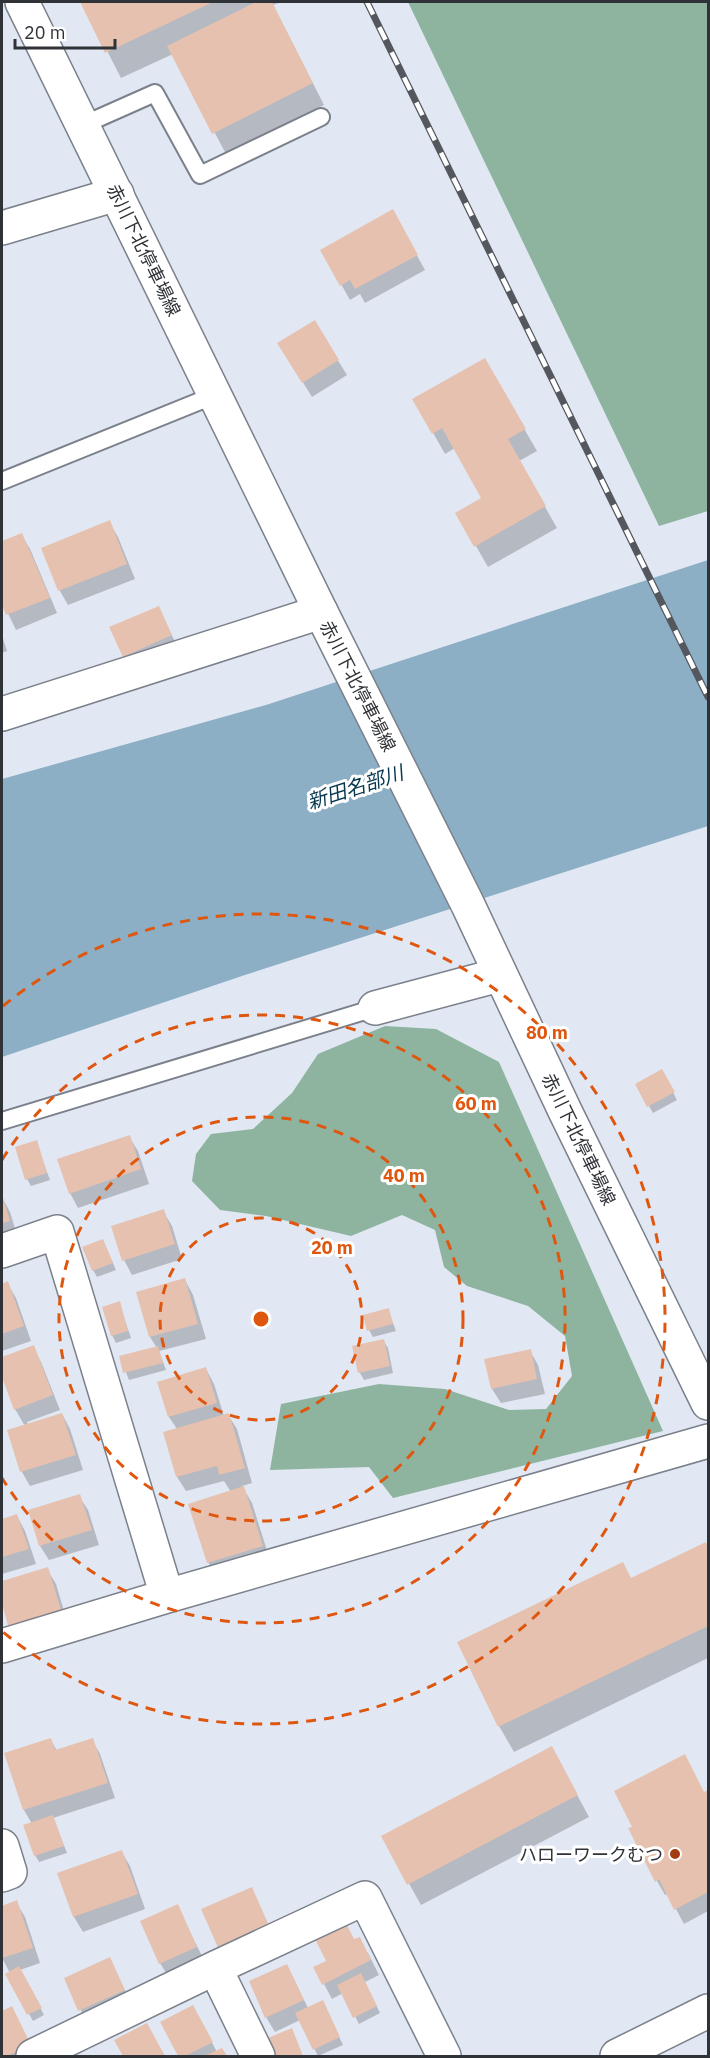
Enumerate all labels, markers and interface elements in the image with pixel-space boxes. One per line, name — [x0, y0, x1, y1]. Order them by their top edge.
scale bar — [15, 12, 116, 50]
text: 20 m — [24, 21, 66, 44]
street label: 赤川下北停車場線 — [102, 180, 186, 320]
street label: 赤川下北停車場線 — [315, 617, 401, 755]
water label: 新田名部川 — [303, 758, 409, 815]
text: 80 m — [526, 1021, 568, 1044]
street label: 赤川下北停車場線 — [537, 1069, 621, 1209]
text: 60 m — [455, 1092, 497, 1115]
text: 40 m — [383, 1164, 425, 1187]
text: 20 m — [311, 1236, 353, 1259]
centre of rings — [251, 1309, 271, 1329]
place label: ハローワークむつ — [519, 1843, 663, 1866]
marker: ハローワークむつ — [668, 1847, 682, 1861]

